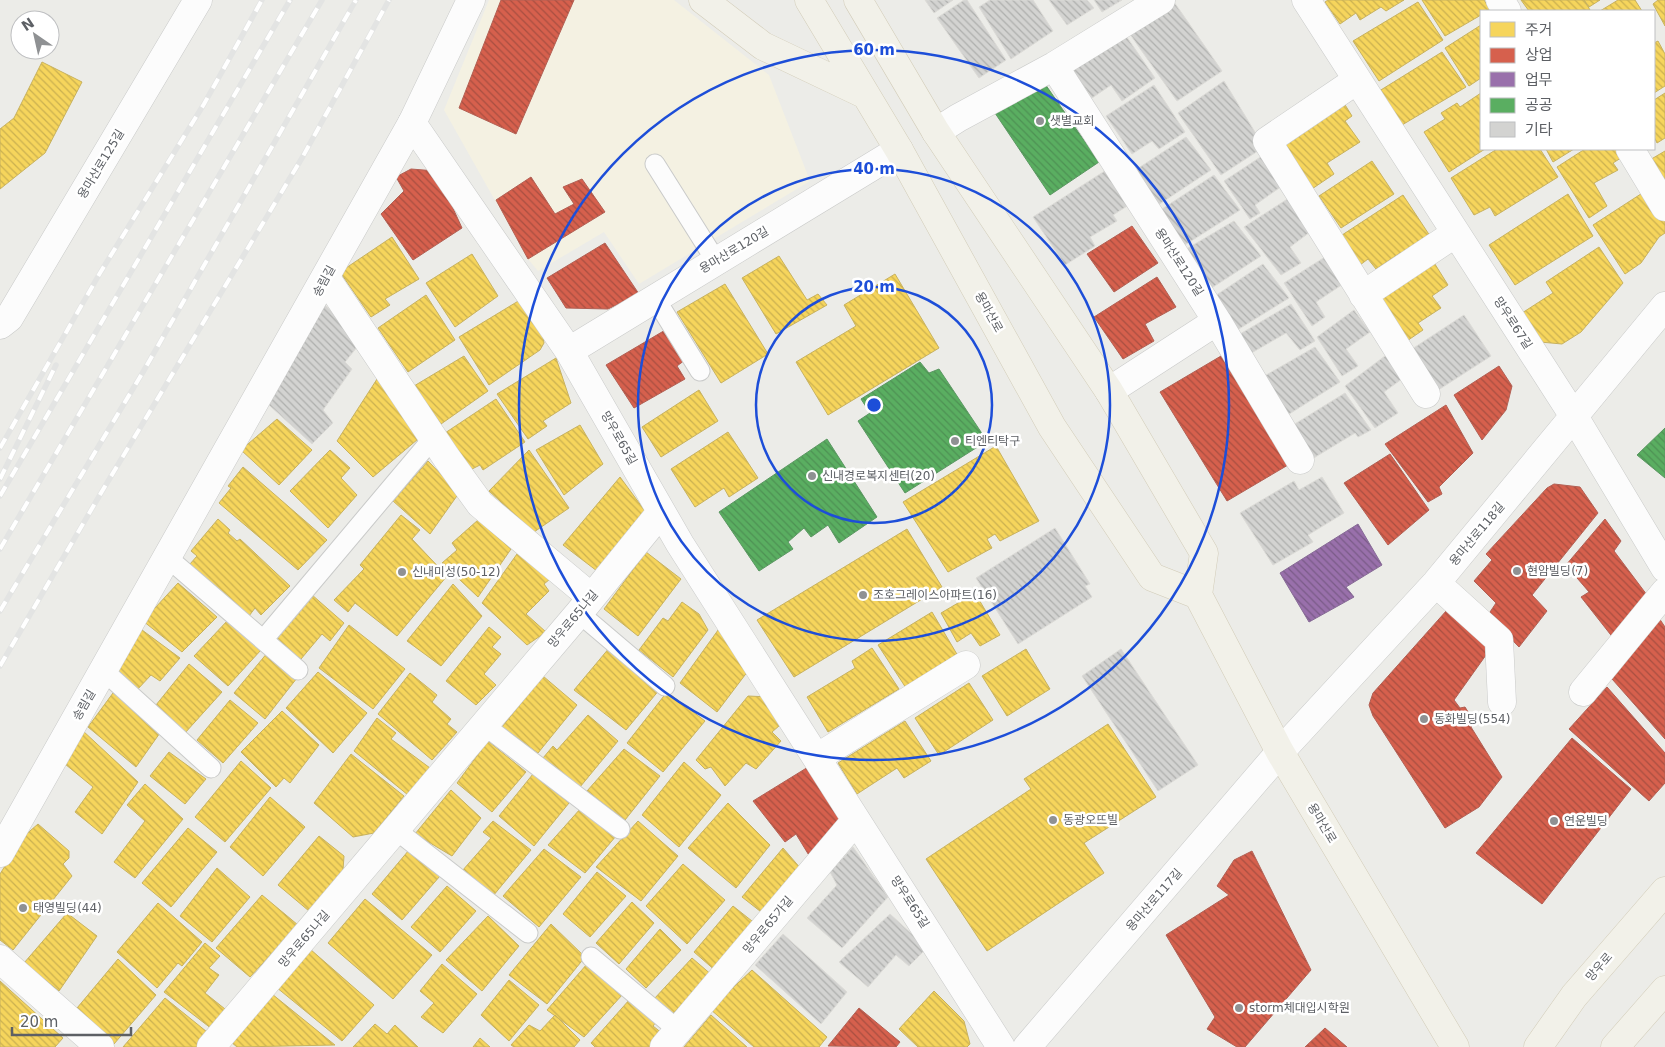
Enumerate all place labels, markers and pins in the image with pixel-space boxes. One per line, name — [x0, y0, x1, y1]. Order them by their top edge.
place label: 샛별교회 — [1050, 114, 1094, 128]
marker: 샛별교회 — [1034, 115, 1046, 127]
centre of rings — [865, 396, 883, 414]
place label: 티엔티탁구 — [965, 434, 1020, 448]
marker: 티엔티탁구 — [949, 435, 961, 447]
place label: 신내경로복지센터(20) — [822, 469, 935, 483]
marker: 신내경로복지센터(20) — [806, 470, 818, 482]
place label: 현암빌딩(7) — [1527, 564, 1588, 578]
place label: 신내미성(50-12) — [412, 565, 500, 579]
marker: 현암빌딩(7) — [1511, 565, 1523, 577]
marker: 신내미성(50-12) — [396, 566, 408, 578]
place label: 조호그레이스아파트(16) — [873, 588, 997, 602]
marker: 조호그레이스아파트(16) — [857, 589, 869, 601]
place label: 동화빌딩(554) — [1434, 712, 1510, 726]
marker: 동화빌딩(554) — [1418, 713, 1430, 725]
place label: 동광오뜨빌 — [1063, 813, 1118, 827]
marker: 동광오뜨빌 — [1047, 814, 1059, 826]
place label: 연운빌딩 — [1564, 814, 1608, 828]
marker: 연운빌딩 — [1548, 815, 1560, 827]
place label: 태영빌딩(44) — [33, 901, 102, 915]
marker: 태영빌딩(44) — [17, 902, 29, 914]
place label: storm체대입시학원 — [1249, 1001, 1350, 1015]
marker: storm체대입시학원 — [1233, 1002, 1245, 1014]

